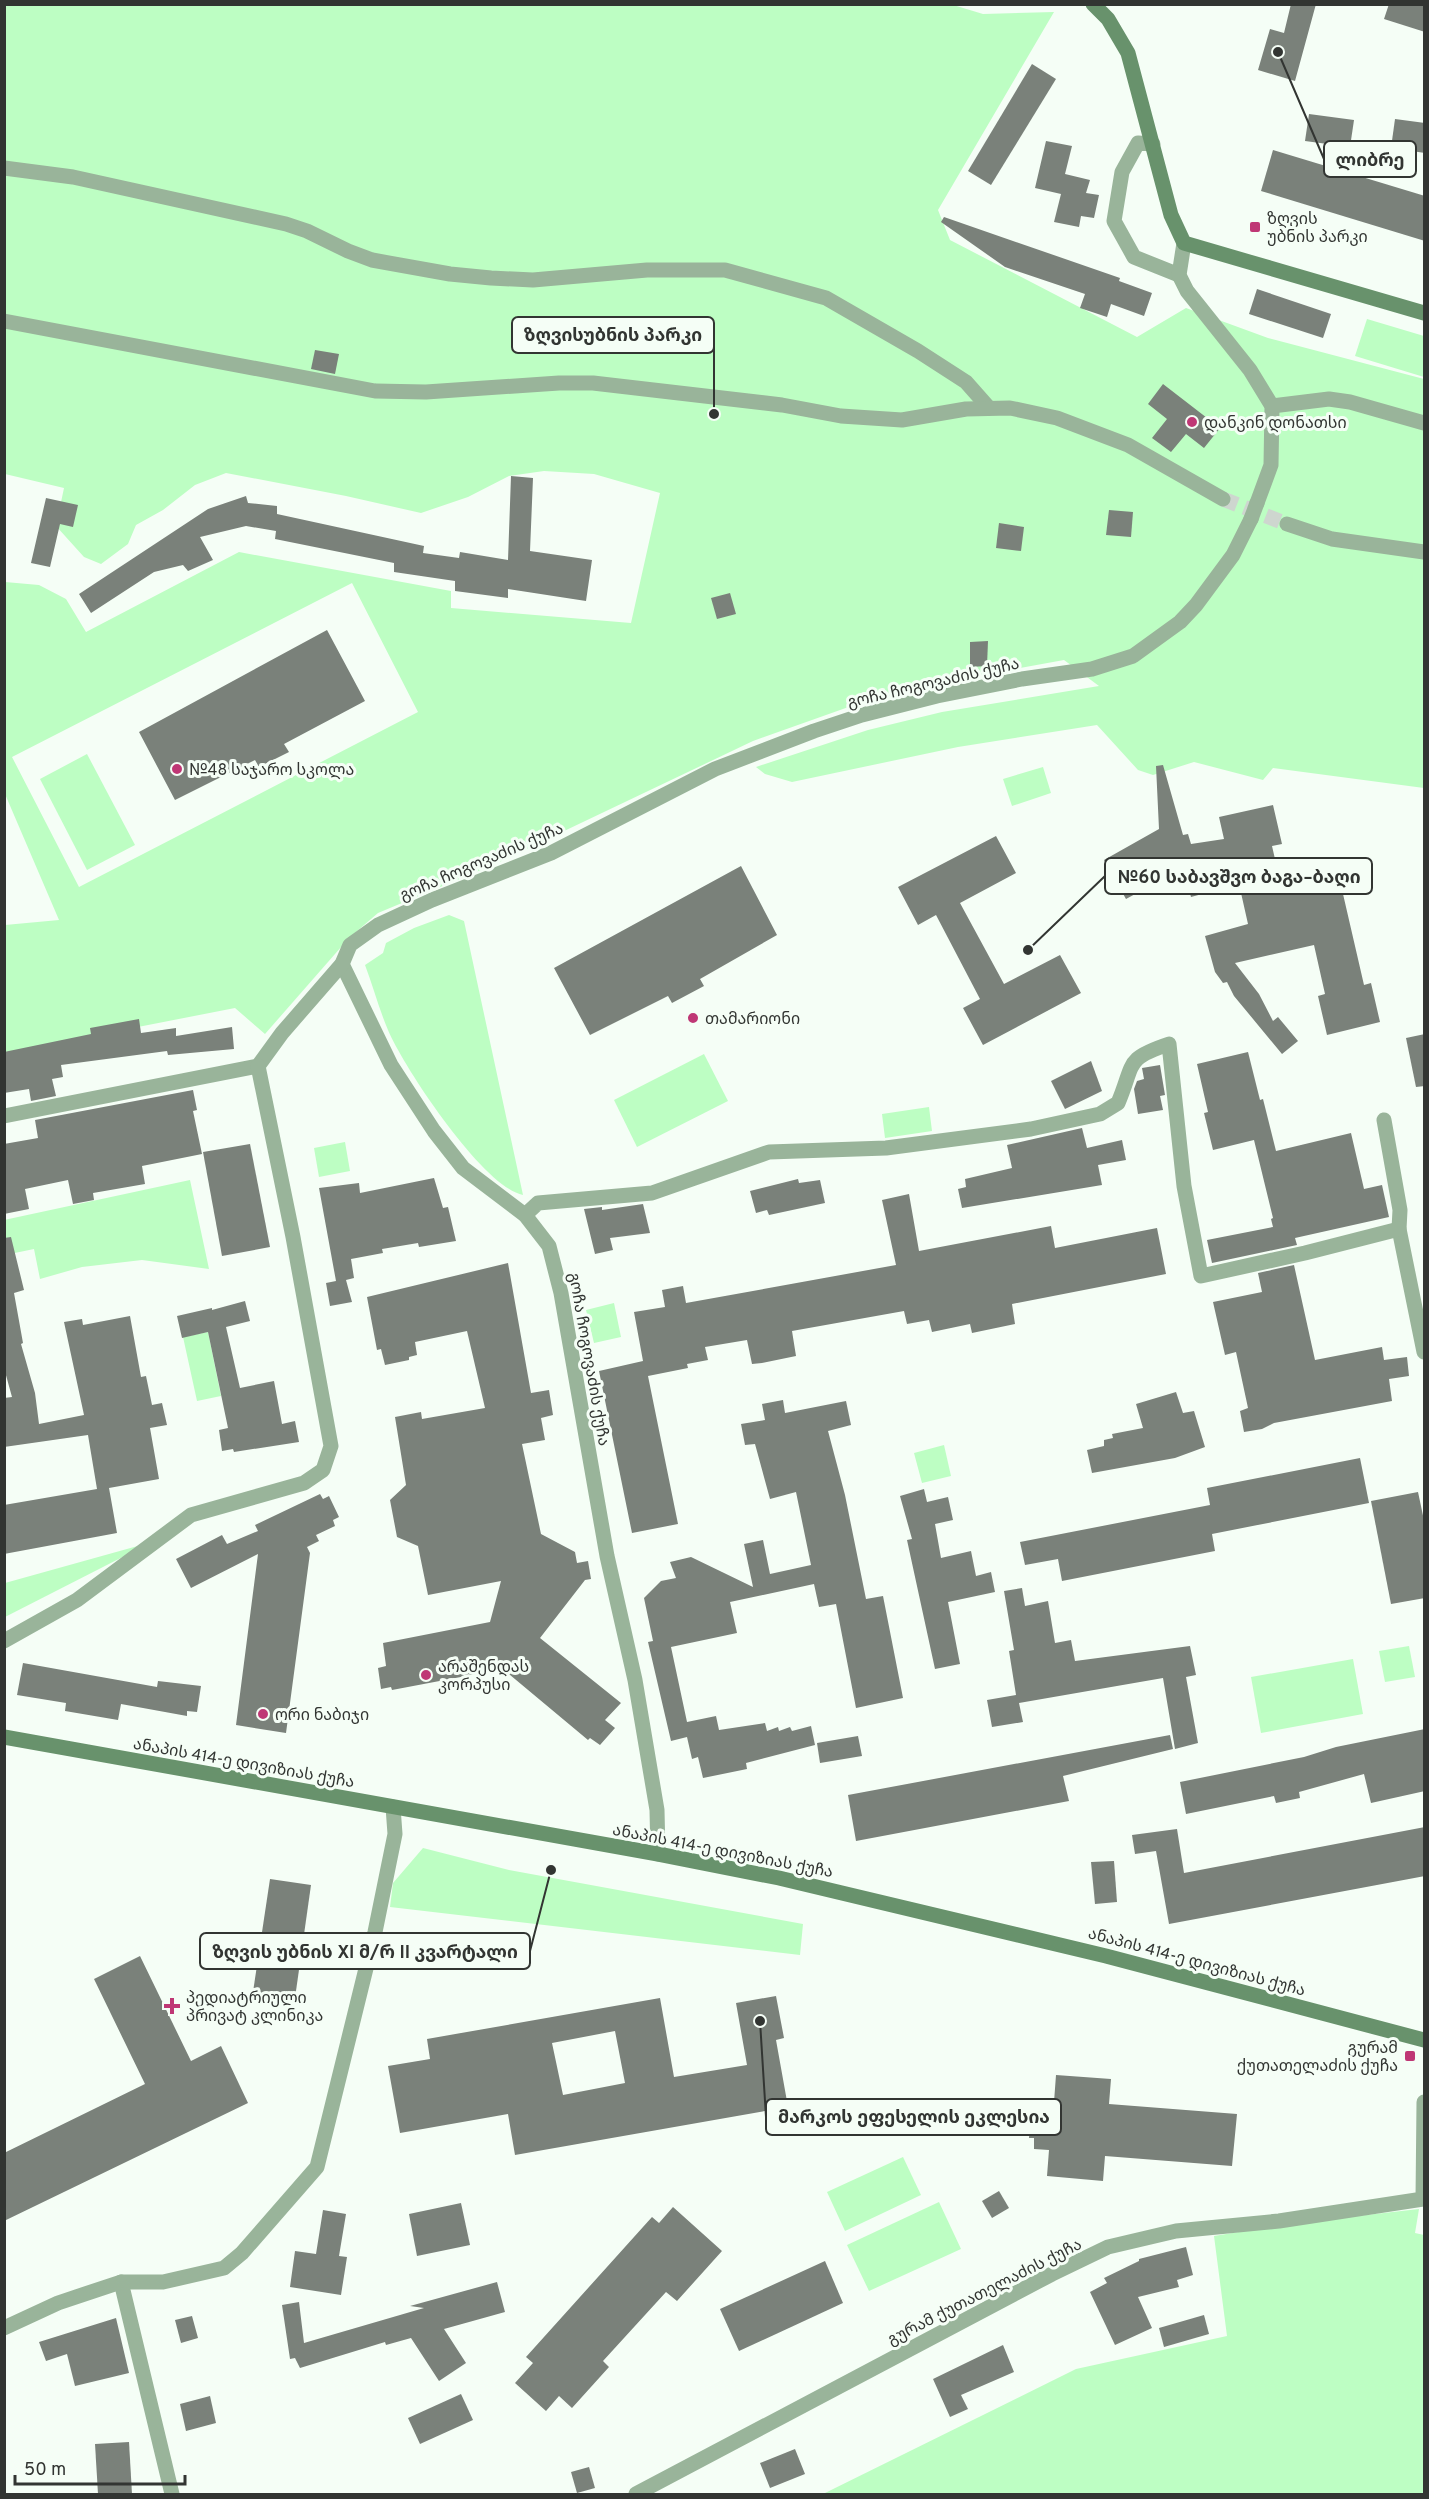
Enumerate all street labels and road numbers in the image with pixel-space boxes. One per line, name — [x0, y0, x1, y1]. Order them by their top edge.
street label: გოჩა ჩოგოვაძის ქუჩა — [846, 654, 1021, 713]
street label: გოჩა ჩოგოვაძის ქუჩა — [397, 819, 567, 906]
street label: გოჩა ჩოგოვაძის ქუჩა — [563, 1271, 613, 1448]
street label: ანაპის 414-ე დივიზიას ქუჩა — [132, 1735, 356, 1793]
street label: ანაპის 414-ე დივიზიას ქუჩა — [611, 1821, 835, 1883]
street label: ანაპის 414-ე დივიზიას ქუჩა — [1086, 1924, 1307, 2002]
street label: გურამ ქუთათელაძის ქუჩა — [884, 2235, 1085, 2351]

